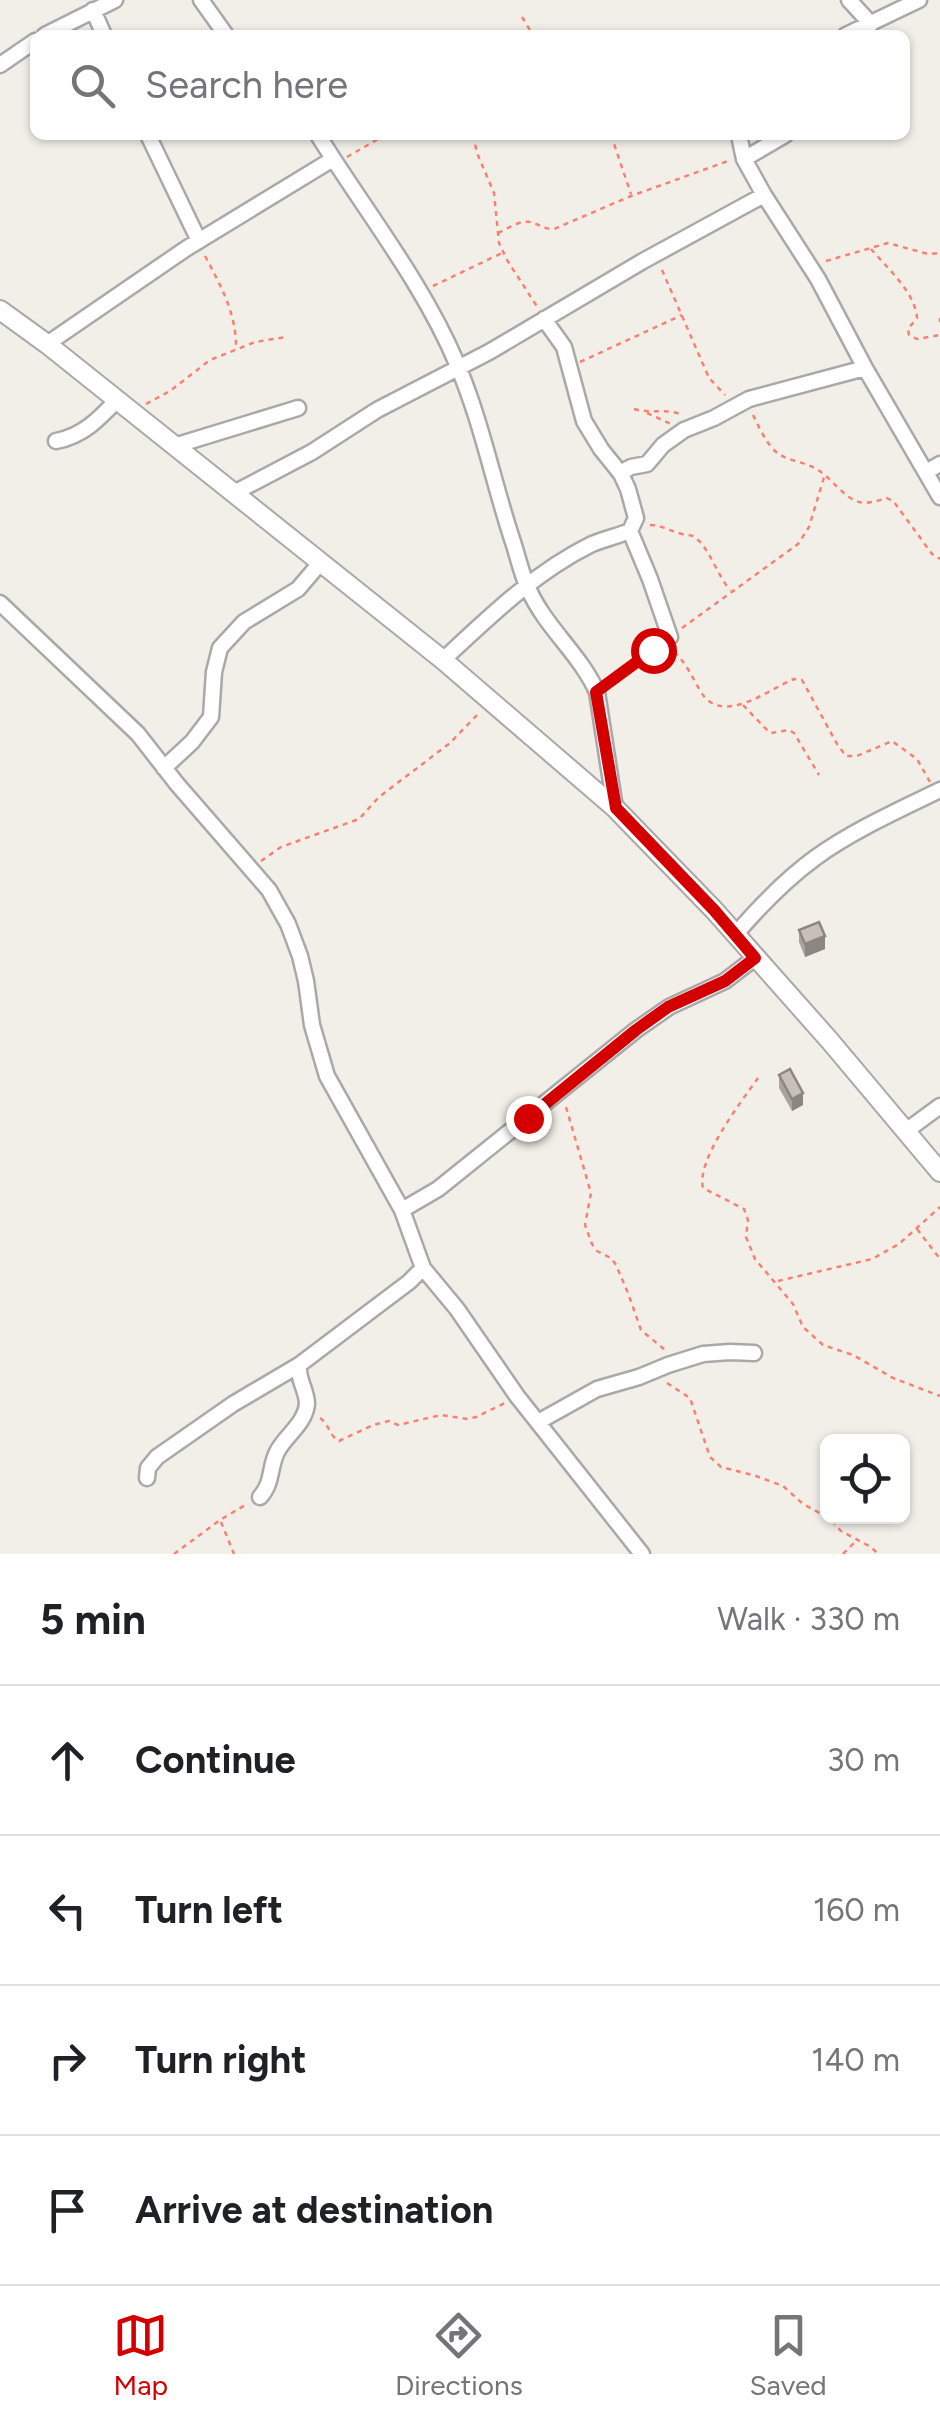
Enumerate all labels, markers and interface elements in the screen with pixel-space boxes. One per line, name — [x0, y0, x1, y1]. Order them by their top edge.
search box — [30, 30, 910, 140]
icon: search — [65, 58, 120, 113]
text: Search here — [145, 62, 348, 108]
route start — [631, 628, 677, 674]
route end — [506, 1096, 552, 1142]
map controls — [820, 1434, 910, 1524]
button: locate — [820, 1434, 910, 1524]
text: 5 min — [40, 1594, 146, 1645]
text: Walk · 330 m — [717, 1600, 900, 1638]
icon: ahead — [40, 1733, 95, 1788]
text: Continue — [135, 1737, 296, 1783]
text: 30 m — [827, 1741, 900, 1779]
icon: left — [40, 1883, 95, 1938]
text: Turn left — [135, 1887, 283, 1933]
text: 160 m — [813, 1891, 900, 1929]
icon: right — [40, 2033, 95, 2088]
text: Turn right — [135, 2037, 307, 2083]
text: 140 m — [811, 2041, 900, 2079]
icon: arrive — [40, 2183, 95, 2238]
text: Arrive at destination — [135, 2187, 493, 2233]
tab: Map — [113, 2308, 168, 2402]
tab: Directions — [395, 2308, 523, 2402]
tab: Saved — [749, 2308, 827, 2402]

